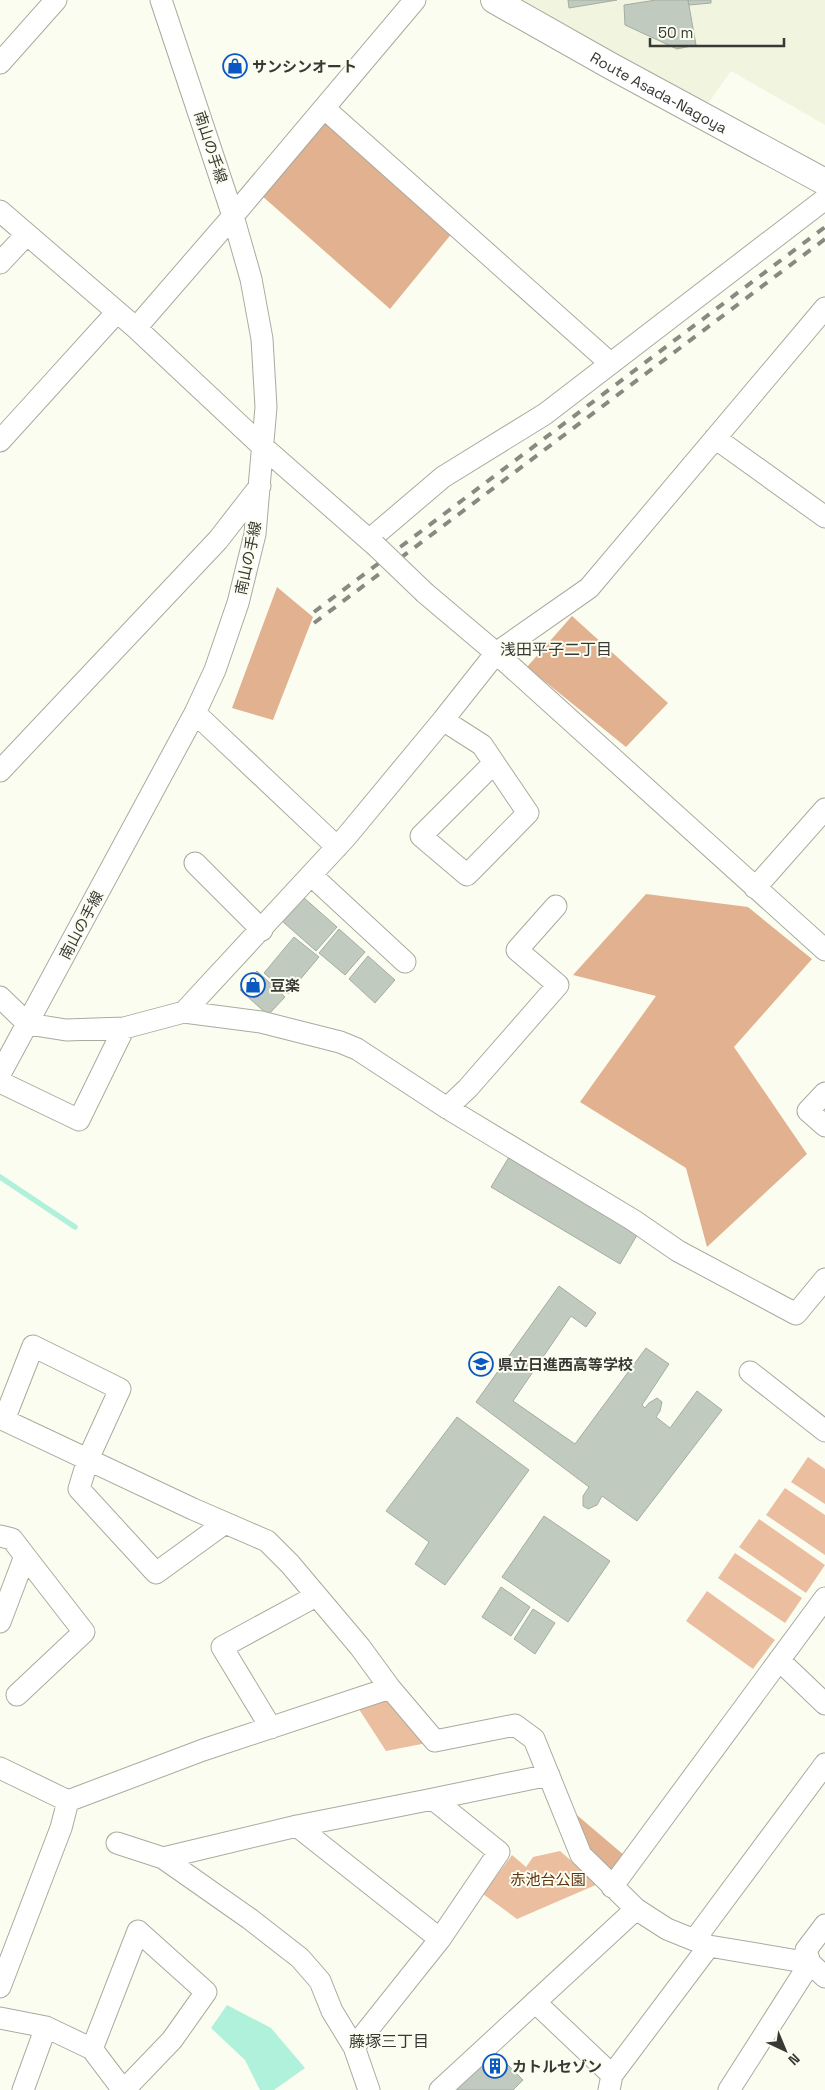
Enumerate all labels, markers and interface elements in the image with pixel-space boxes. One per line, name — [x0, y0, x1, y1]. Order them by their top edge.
scale bar — [650, 15, 784, 47]
text: 50 m — [658, 23, 693, 42]
street label: Route Asada-Nagoya — [587, 47, 731, 137]
shop icon: サンシンオート — [222, 53, 248, 79]
place label: サンシンオート — [252, 57, 357, 76]
street label: 南山の手線 — [190, 108, 232, 186]
street label: 南山の手線 — [231, 519, 265, 597]
district label: 浅田平子二丁目 — [500, 639, 612, 660]
street label: 南山の手線 — [55, 887, 107, 963]
shop icon: 豆楽 — [240, 972, 266, 998]
place label: 豆楽 — [270, 976, 300, 995]
school or university icon: 県立日進西高等学校 — [468, 1351, 494, 1377]
place label: 県立日進西高等学校 — [498, 1355, 633, 1374]
park label: 赤池台公園 — [510, 1870, 586, 1889]
north arrow — [760, 2025, 810, 2075]
district label: 藤塚三丁目 — [349, 2031, 429, 2052]
text: N — [784, 2050, 804, 2069]
building icon: カトルセゾン — [482, 2053, 508, 2079]
place label: カトルセゾン — [512, 2057, 602, 2076]

